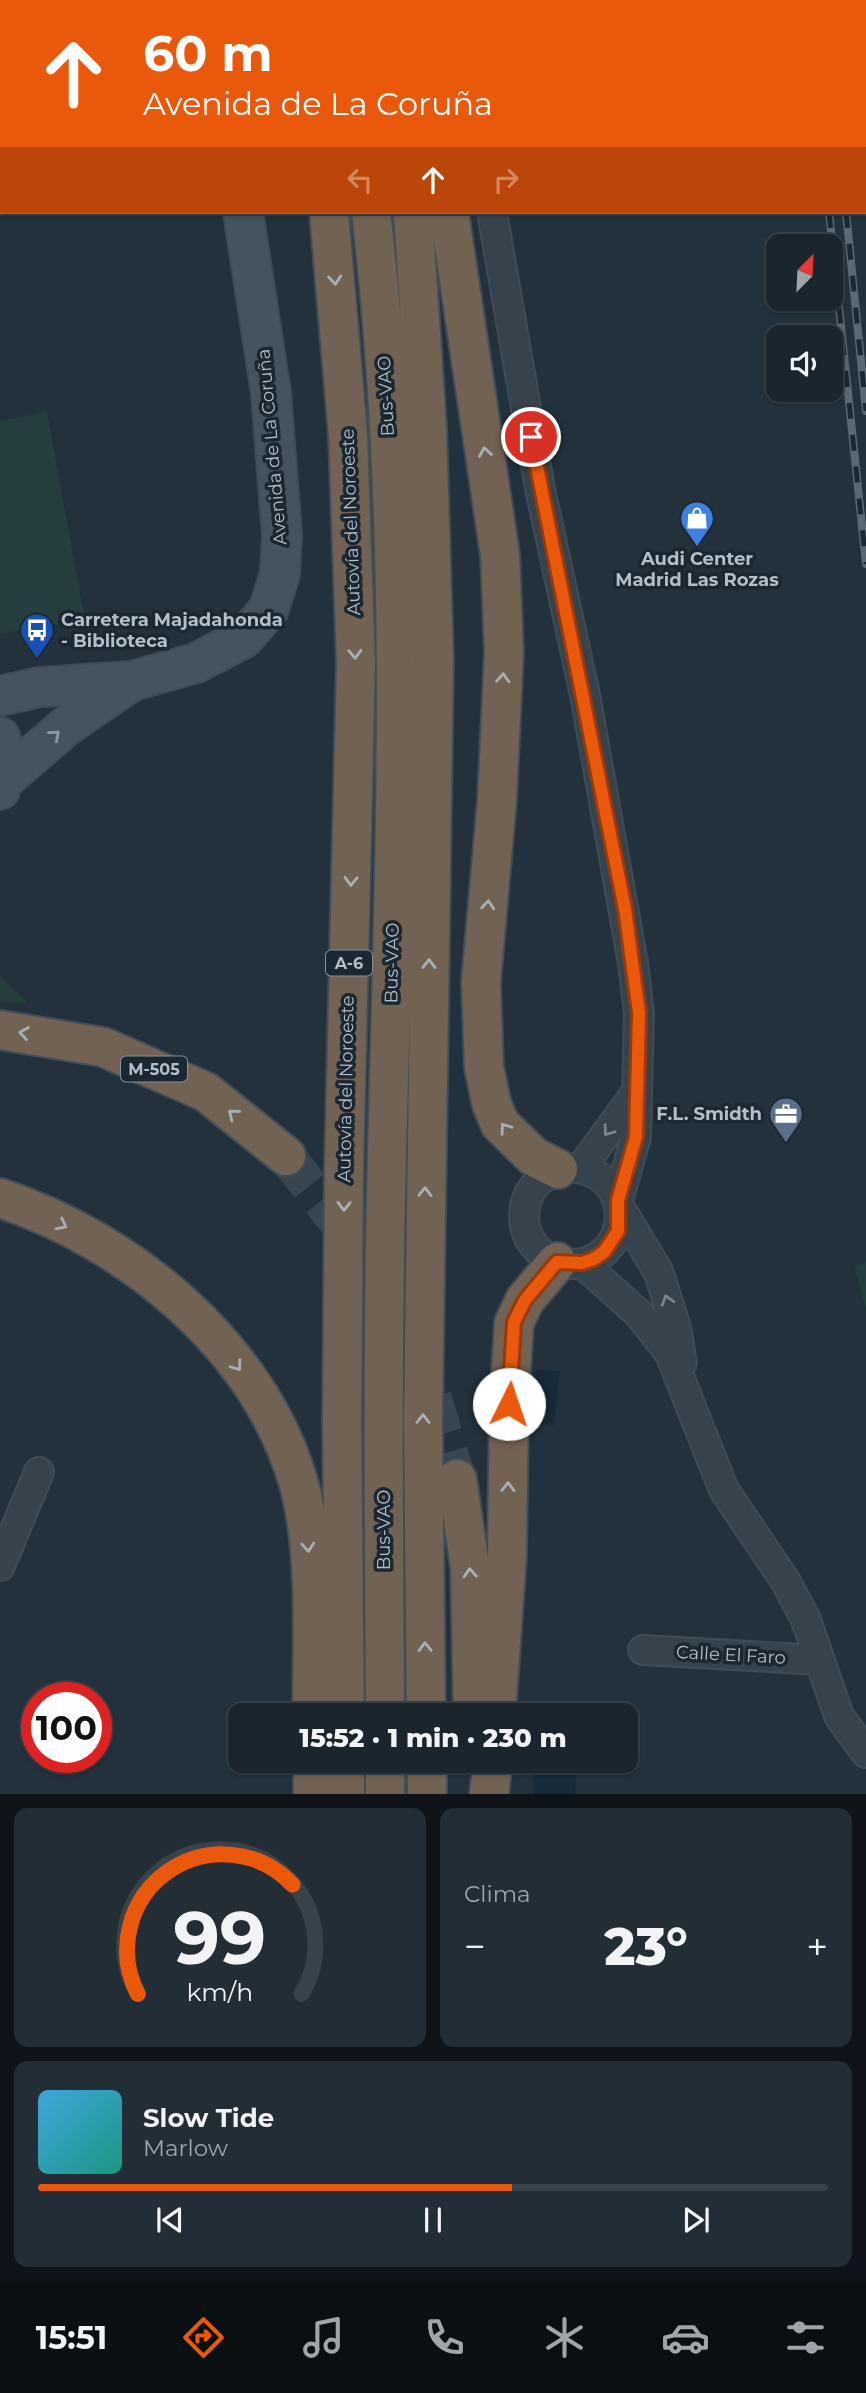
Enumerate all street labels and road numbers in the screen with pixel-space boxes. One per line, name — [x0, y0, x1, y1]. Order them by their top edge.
street label: Avenida de La Coruña — [252, 348, 292, 546]
street label: Bus-VAO — [373, 355, 399, 437]
street label: Autovía del Noroeste — [337, 428, 365, 616]
street label: Bus-VAO — [380, 922, 404, 1004]
road number: A-6 — [326, 951, 372, 976]
street label: Autovía del Noroeste — [333, 995, 359, 1183]
road number: M-505 — [121, 1056, 187, 1082]
street label: Bus-VAO — [373, 1490, 395, 1570]
street label: Calle El Faro — [675, 1641, 787, 1669]

